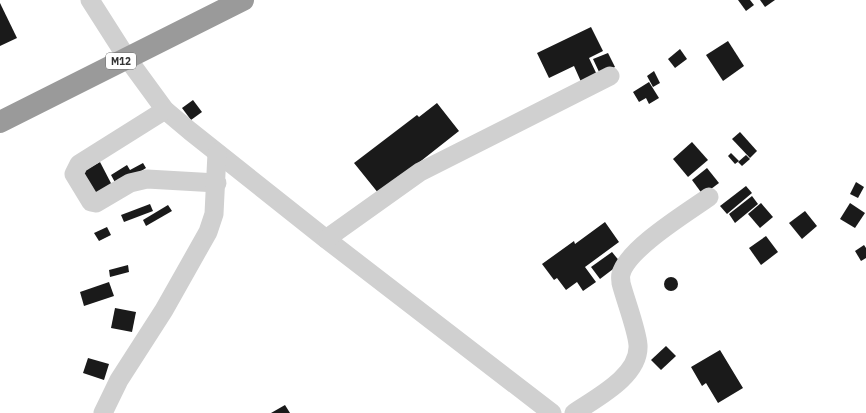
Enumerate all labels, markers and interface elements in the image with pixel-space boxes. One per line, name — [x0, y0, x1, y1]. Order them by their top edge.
road number: M12 — [106, 53, 136, 69]

